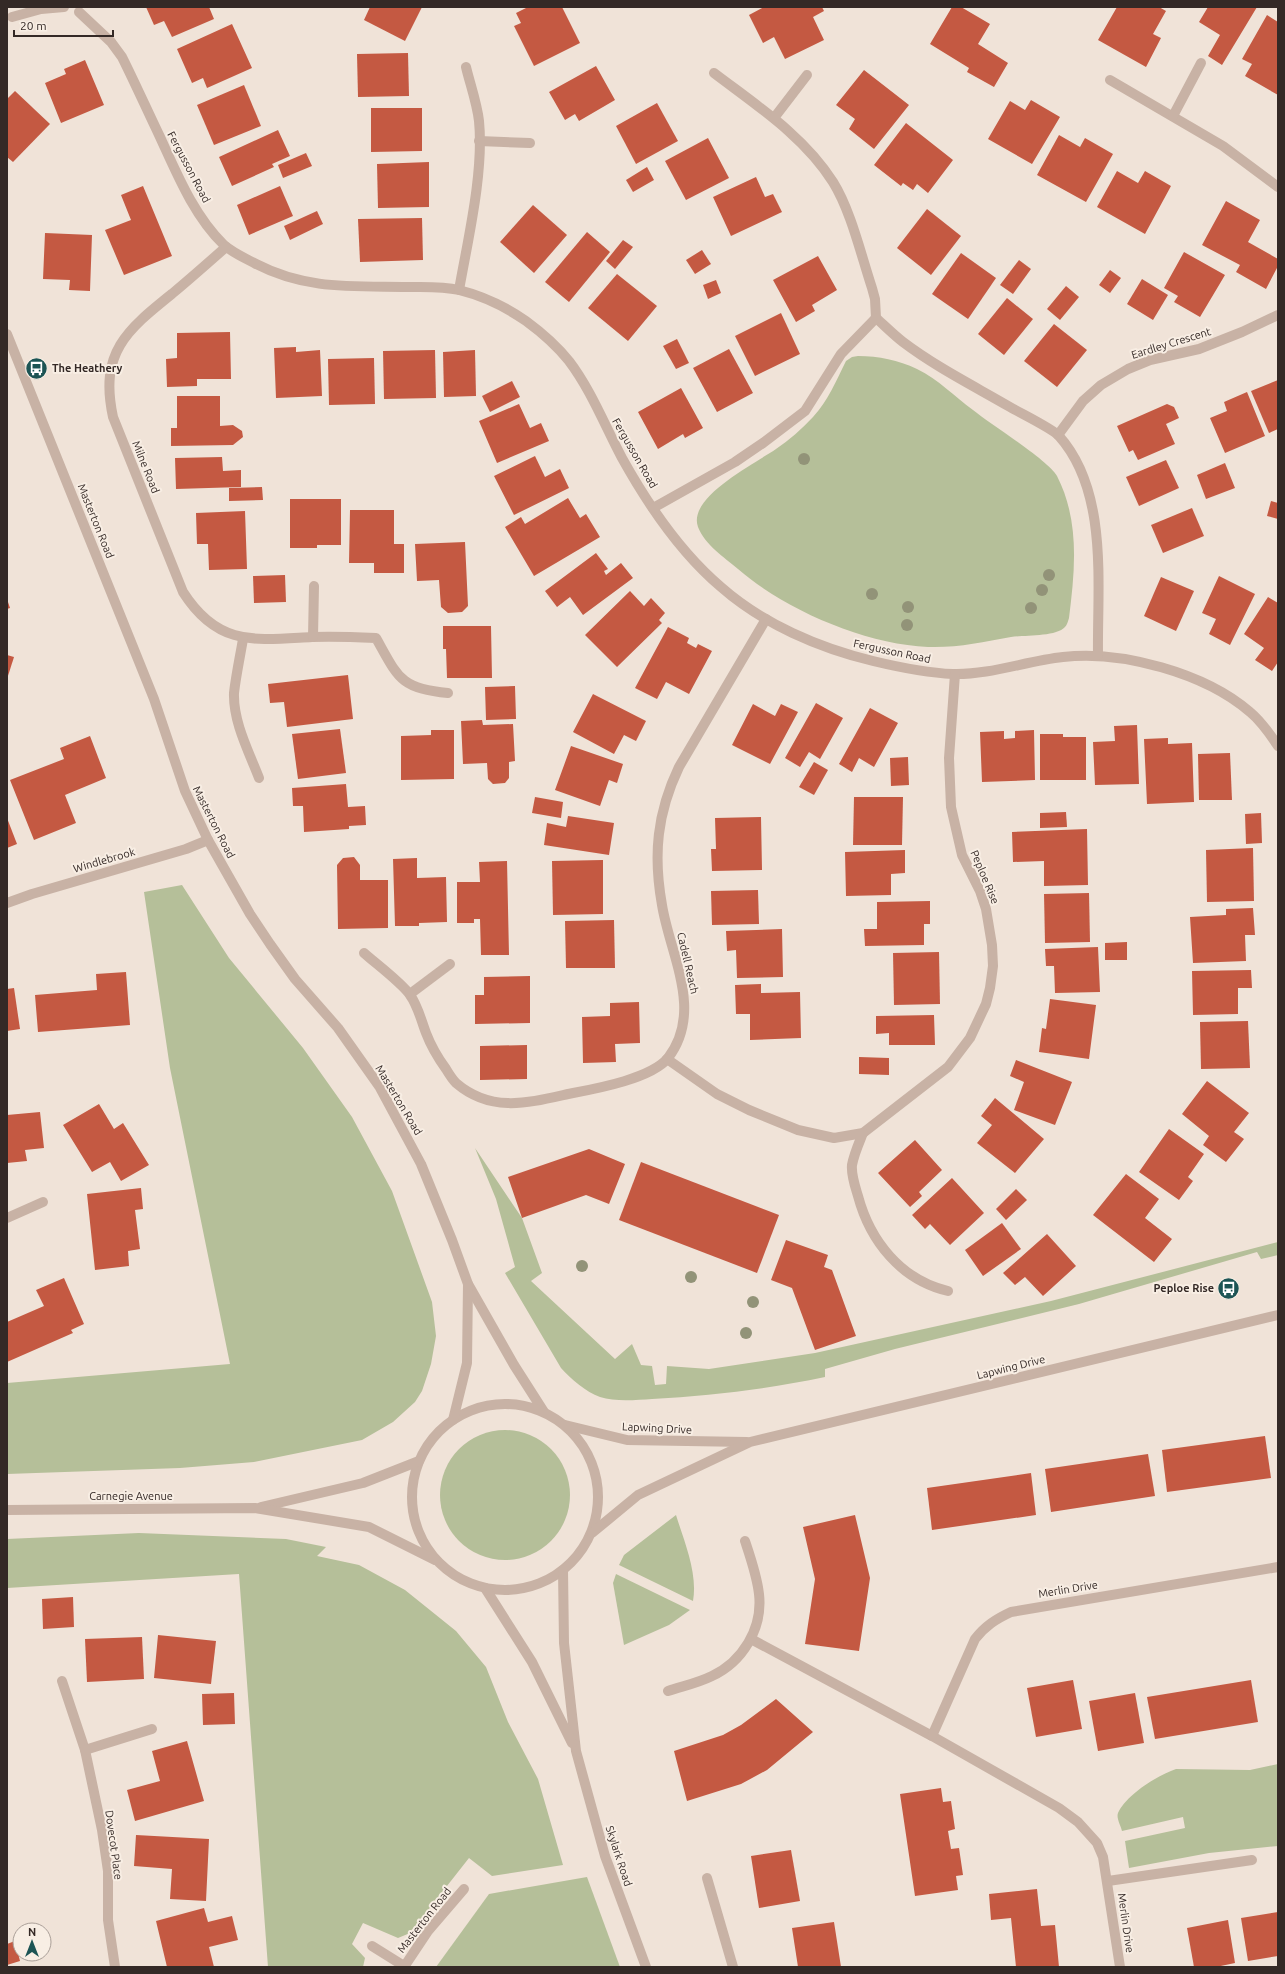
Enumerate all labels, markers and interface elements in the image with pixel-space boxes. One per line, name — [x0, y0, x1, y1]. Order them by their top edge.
scale bar — [14, 12, 113, 38]
text: 20 m — [20, 19, 47, 32]
street label: Fergusson Road — [165, 129, 213, 205]
street label: Eardley Crescent — [1130, 325, 1213, 361]
bus stop icon: The Heathery — [23, 355, 49, 381]
place label: The Heathery — [52, 362, 123, 374]
street label: Fergusson Road — [610, 416, 660, 490]
street label: Milne Road — [130, 439, 162, 495]
street label: Masterton Road — [76, 482, 116, 560]
street label: Fergusson Road — [852, 637, 932, 665]
street label: Masterton Road — [191, 784, 237, 860]
street label: Windlebrook — [72, 845, 137, 875]
street label: Peploe Rise — [968, 848, 1002, 906]
street label: Cadell Reach — [675, 931, 701, 995]
street label: Masterton Road — [373, 1063, 425, 1137]
bus stop icon: Peploe Rise — [1216, 1275, 1242, 1301]
place label: Peploe Rise — [1154, 1282, 1214, 1294]
street label: Lapwing Drive — [976, 1353, 1046, 1381]
street label: Lapwing Drive — [622, 1420, 692, 1436]
street label: Carnegie Avenue — [89, 1490, 173, 1502]
street label: Merlin Drive — [1037, 1578, 1099, 1600]
street label: Dovecot Place — [103, 1809, 125, 1881]
street label: Skylark Road — [604, 1824, 634, 1888]
street label: Masterton Road — [395, 1885, 453, 1955]
street label: Merlin Drive — [1116, 1892, 1136, 1954]
north arrow — [12, 1922, 52, 1962]
text: N — [28, 1926, 36, 1938]

